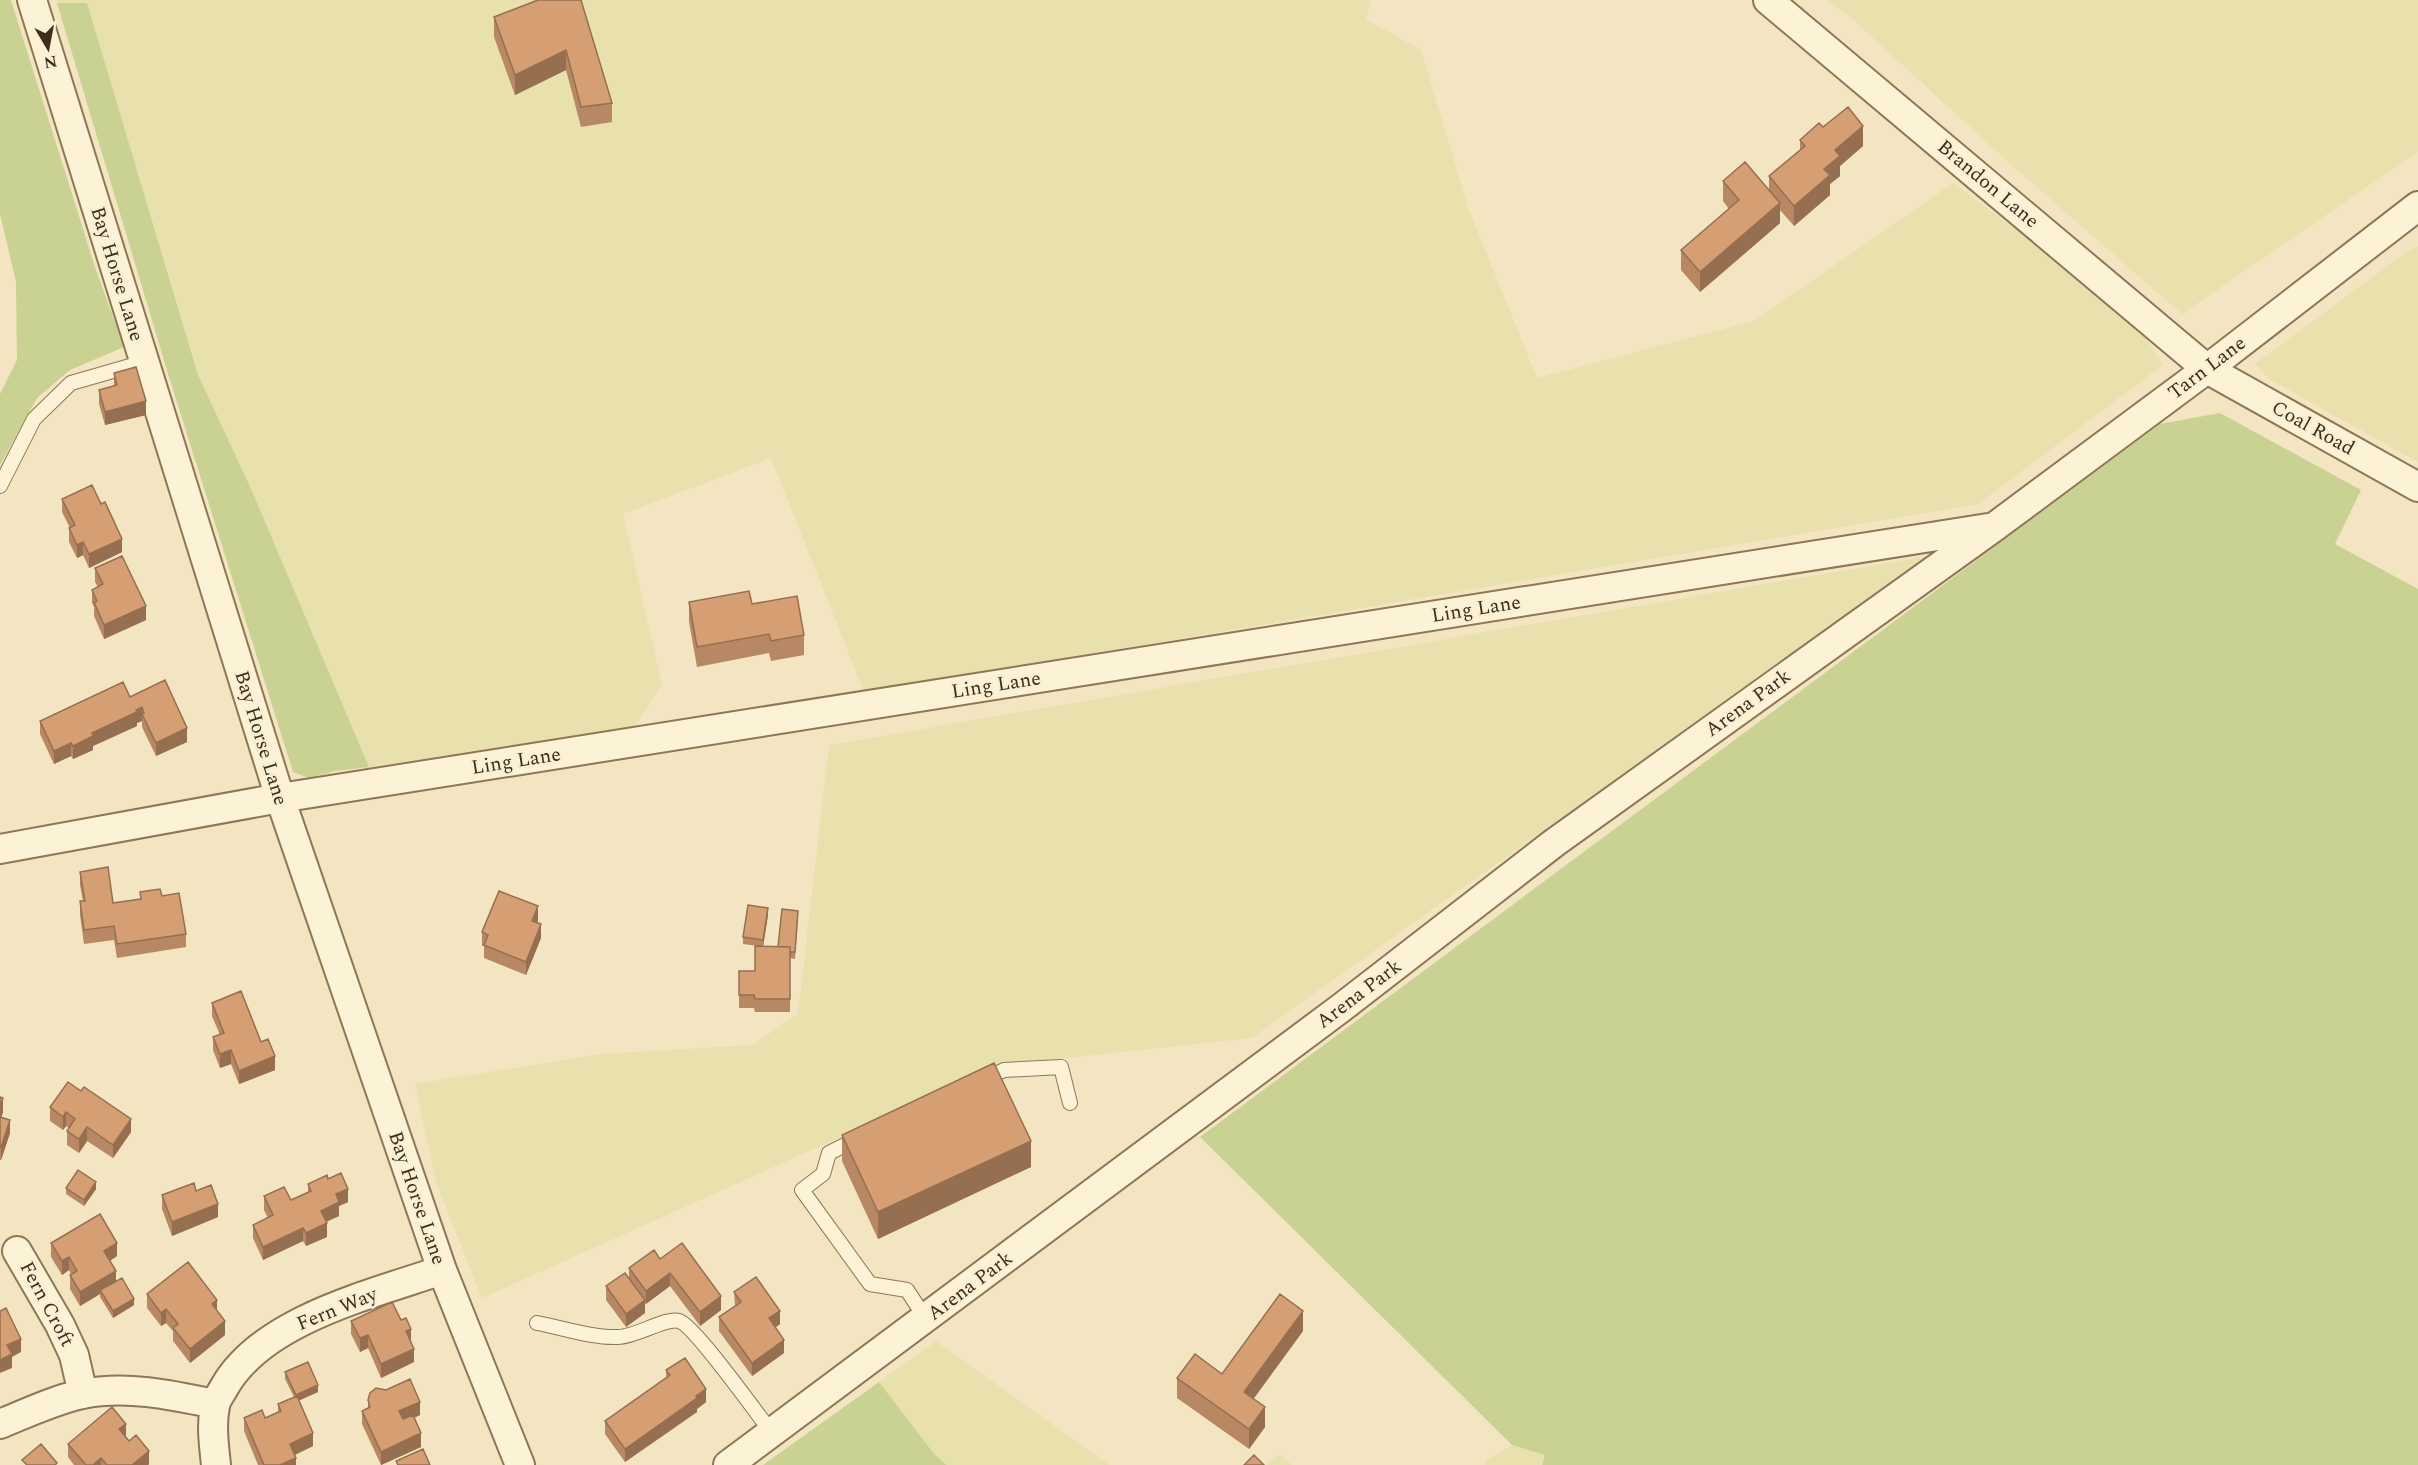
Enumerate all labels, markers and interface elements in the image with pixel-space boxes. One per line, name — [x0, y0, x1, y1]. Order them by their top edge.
north arrow — [18, 18, 78, 78]
text: N — [42, 49, 59, 75]
street label: Brandon Lane — [1930, 132, 2046, 236]
street label: Bay Horse Lane — [82, 203, 152, 345]
street label: Tarn Lane — [2162, 329, 2252, 407]
street label: Coal Road — [2266, 393, 2360, 463]
street label: Ling Lane — [1429, 587, 1523, 631]
street label: Arena Park — [1699, 661, 1797, 745]
street label: Ling Lane — [949, 663, 1043, 707]
street label: Bay Horse Lane — [226, 667, 296, 809]
street label: Ling Lane — [469, 739, 563, 783]
street label: Arena Park — [1310, 952, 1408, 1036]
street label: Bay Horse Lane — [380, 1127, 454, 1269]
street label: Arena Park — [921, 1244, 1019, 1328]
street label: Fern Croft — [12, 1256, 82, 1352]
street label: Fern Way — [292, 1279, 383, 1339]

